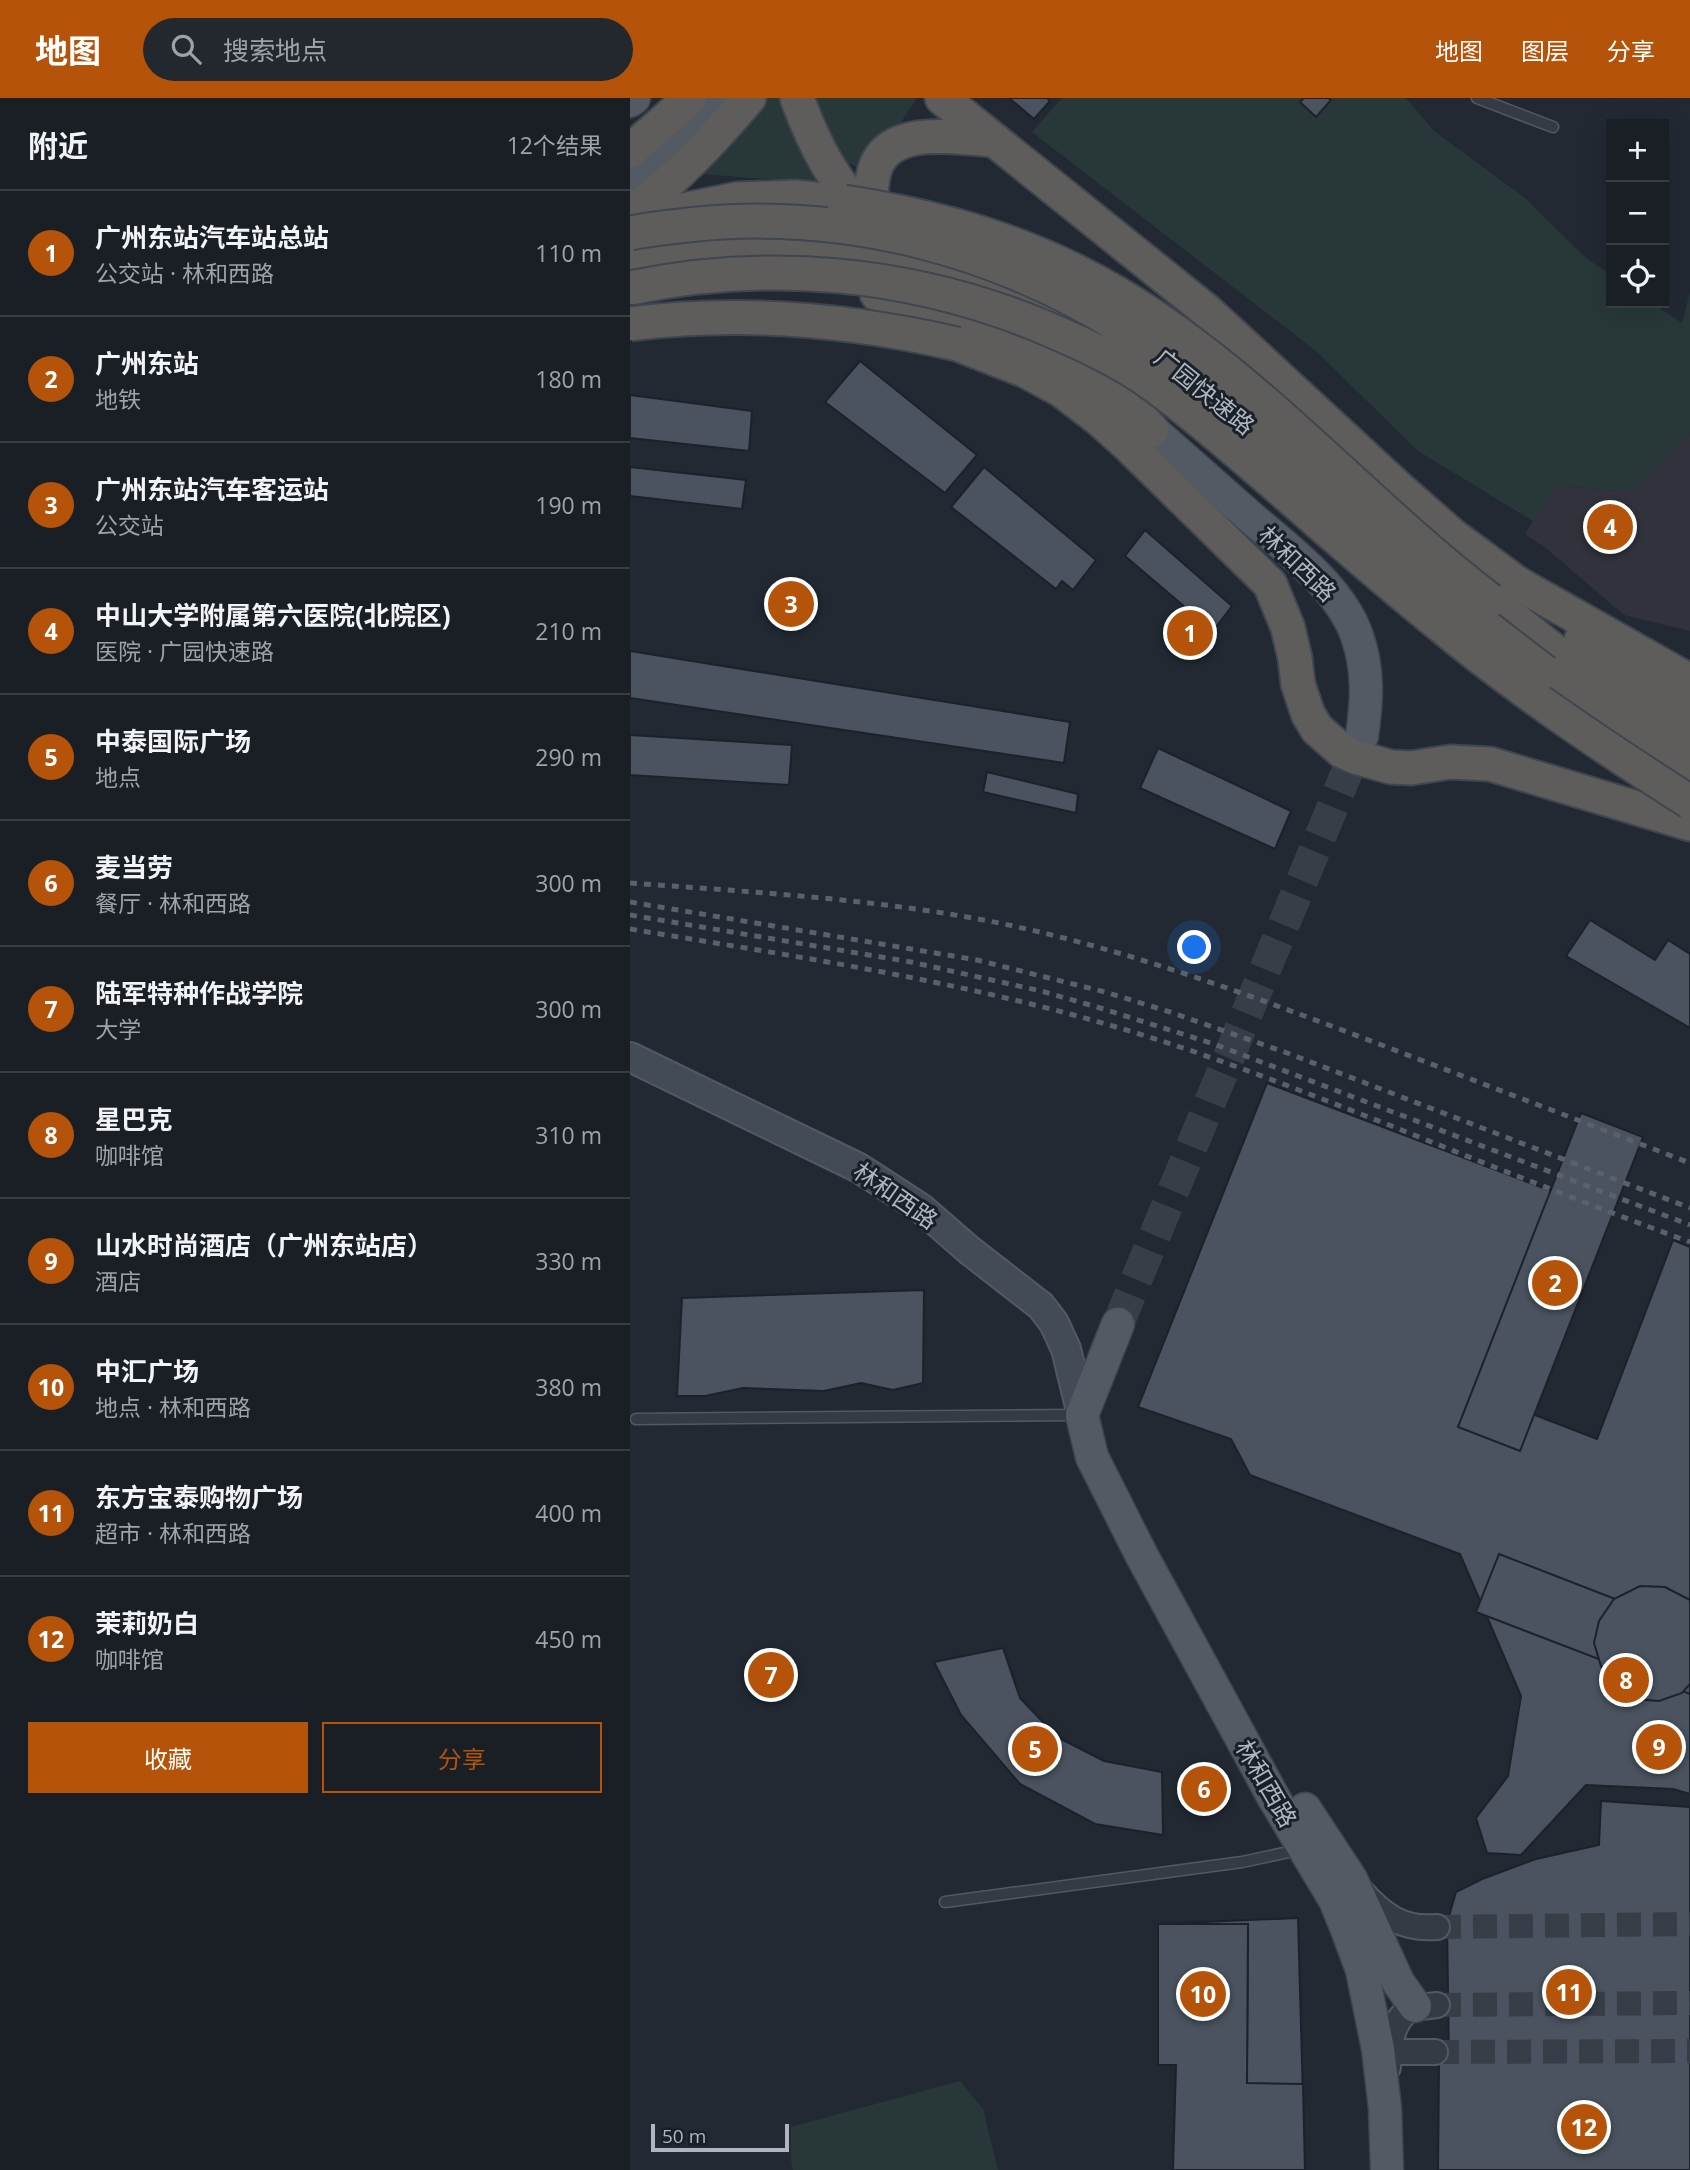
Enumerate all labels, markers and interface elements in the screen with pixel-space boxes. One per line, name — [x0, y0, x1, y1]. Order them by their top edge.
search box — [143, 18, 633, 81]
text: 地图 — [35, 28, 101, 73]
icon: search — [167, 30, 205, 68]
text: 搜索地点 — [223, 32, 327, 68]
text: 地图 — [1435, 34, 1483, 67]
text: 图层 — [1521, 34, 1569, 67]
text: 分享 — [1607, 34, 1655, 67]
map controls — [1606, 119, 1669, 308]
button: + — [1606, 119, 1669, 182]
text: 附近 — [28, 125, 88, 166]
text: 12个结果 — [507, 129, 602, 161]
button: − — [1606, 182, 1669, 245]
text: 广州东站汽车站总站 — [95, 219, 329, 255]
text: 1 — [44, 237, 58, 269]
text: 110 m — [535, 237, 602, 269]
button: locate — [1606, 245, 1669, 308]
text: 公交站 · 林和西路 — [95, 257, 274, 289]
street label: 广园快速路 — [1148, 340, 1262, 442]
text: 广州东站 — [95, 345, 199, 381]
text: 2 — [44, 363, 58, 395]
text: 180 m — [535, 363, 602, 395]
text: 地铁 — [95, 383, 141, 415]
text: 广州东站汽车客运站 — [95, 471, 329, 507]
text: 3 — [44, 489, 58, 521]
text: 190 m — [535, 489, 602, 521]
pin: 4 — [1587, 501, 1633, 553]
text: 公交站 — [95, 509, 164, 541]
street label: 林和西路 — [1252, 518, 1344, 608]
pin: 3 — [768, 578, 814, 630]
text: 中山大学附属第六医院(北院区) — [95, 597, 451, 633]
pin: 1 — [1167, 607, 1213, 659]
text: 4 — [44, 615, 58, 647]
text: 210 m — [535, 615, 602, 647]
text: 医院 · 广园快速路 — [95, 635, 274, 667]
text: 中泰国际广场 — [95, 723, 251, 759]
text: 5 — [44, 741, 58, 773]
text: 290 m — [535, 741, 602, 773]
text: 地点 — [95, 761, 141, 793]
text: 麦当劳 — [95, 849, 173, 885]
text: 6 — [44, 867, 58, 899]
text: 300 m — [535, 867, 602, 899]
text: 餐厅 · 林和西路 — [95, 887, 251, 919]
your location — [1177, 930, 1211, 964]
text: 陆军特种作战学院 — [95, 975, 303, 1011]
text: 7 — [44, 993, 58, 1025]
text: 300 m — [535, 993, 602, 1025]
text: 大学 — [95, 1013, 141, 1045]
text: 星巴克 — [95, 1101, 173, 1137]
text: 8 — [44, 1119, 58, 1151]
text: 310 m — [535, 1119, 602, 1151]
text: 咖啡馆 — [95, 1139, 164, 1171]
street label: 林和西路 — [847, 1154, 945, 1236]
text: 山水时尚酒店（广州东站店） — [95, 1227, 433, 1263]
text: 9 — [44, 1245, 58, 1277]
text: 330 m — [535, 1245, 602, 1277]
pin: 2 — [1532, 1257, 1578, 1309]
text: 酒店 — [95, 1265, 141, 1297]
text: 中汇广场 — [95, 1353, 199, 1389]
text: 10 — [38, 1371, 64, 1403]
text: 380 m — [535, 1371, 602, 1403]
text: 地点 · 林和西路 — [95, 1391, 251, 1423]
text: 东方宝泰购物广场 — [95, 1479, 303, 1515]
text: 11 — [38, 1497, 64, 1529]
text: 400 m — [535, 1497, 602, 1529]
text: 超市 · 林和西路 — [95, 1517, 251, 1549]
text: 茉莉奶白 — [95, 1605, 199, 1641]
text: 12 — [38, 1623, 64, 1655]
text: 450 m — [535, 1623, 602, 1655]
text: 咖啡馆 — [95, 1643, 164, 1675]
pin: 7 — [748, 1649, 794, 1701]
pin: 8 — [1603, 1654, 1649, 1706]
pin: 9 — [1636, 1721, 1682, 1773]
button: 收藏 — [28, 1722, 308, 1793]
button: 分享 — [322, 1722, 602, 1793]
pin: 5 — [1012, 1723, 1058, 1775]
street label: 林和西路 — [1229, 1733, 1305, 1833]
pin: 6 — [1181, 1763, 1227, 1815]
pin: 11 — [1546, 1966, 1592, 2018]
pin: 10 — [1180, 1968, 1226, 2020]
pin: 12 — [1561, 2101, 1607, 2153]
scale bar — [651, 2121, 789, 2153]
text: 50 m — [662, 2123, 706, 2149]

